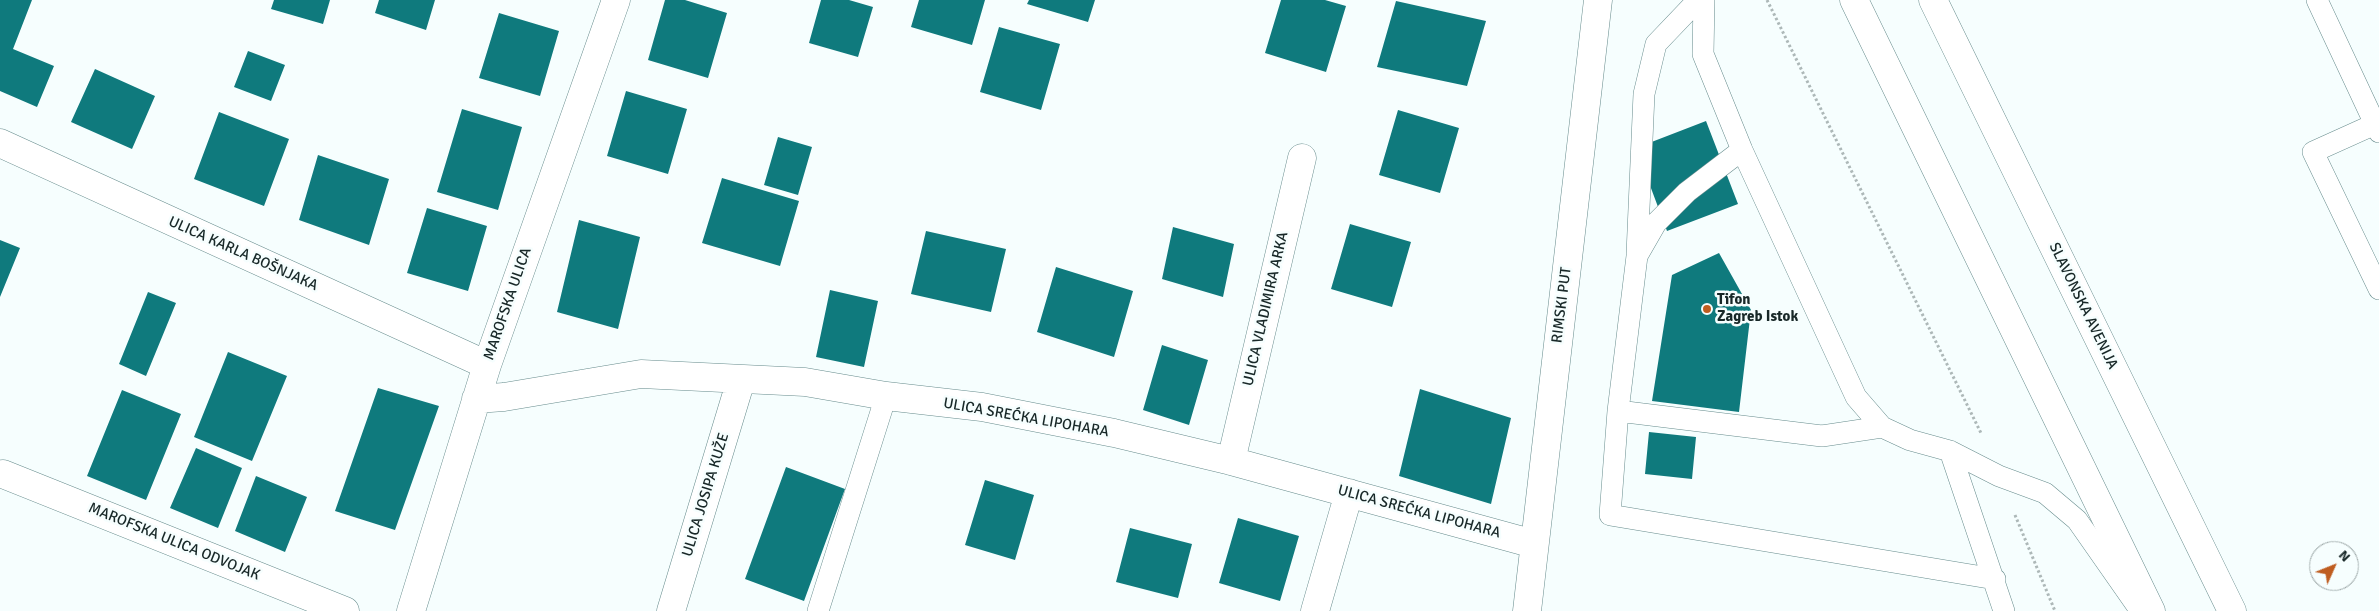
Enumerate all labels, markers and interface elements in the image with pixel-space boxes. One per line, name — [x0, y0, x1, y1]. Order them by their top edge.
street label: ULICA KARLA BOŠNJAKA — [165, 213, 321, 295]
street label: ULICA VLADIMIRA ARKA — [1240, 230, 1292, 388]
street label: SLAVONSKA AVENIJA — [2045, 240, 2121, 372]
street label: MAROFSKA ULICA — [480, 245, 536, 363]
street label: RIMSKI PUT — [1548, 266, 1576, 344]
place label: Tifon Zagreb Istok — [1717, 291, 1798, 326]
marker: Tifon Zagreb Istok — [1701, 303, 1713, 315]
street label: ULICA SREĆKA LIPOHARA — [942, 395, 1110, 441]
street label: ULICA JOSIPA KUŽE — [679, 431, 733, 559]
street label: ULICA SREĆKA LIPOHARA — [1336, 482, 1502, 542]
street label: MAROFSKA ULICA ODVOJAK — [86, 499, 262, 585]
north arrow — [2309, 541, 2359, 591]
text: N — [2335, 547, 2354, 565]

